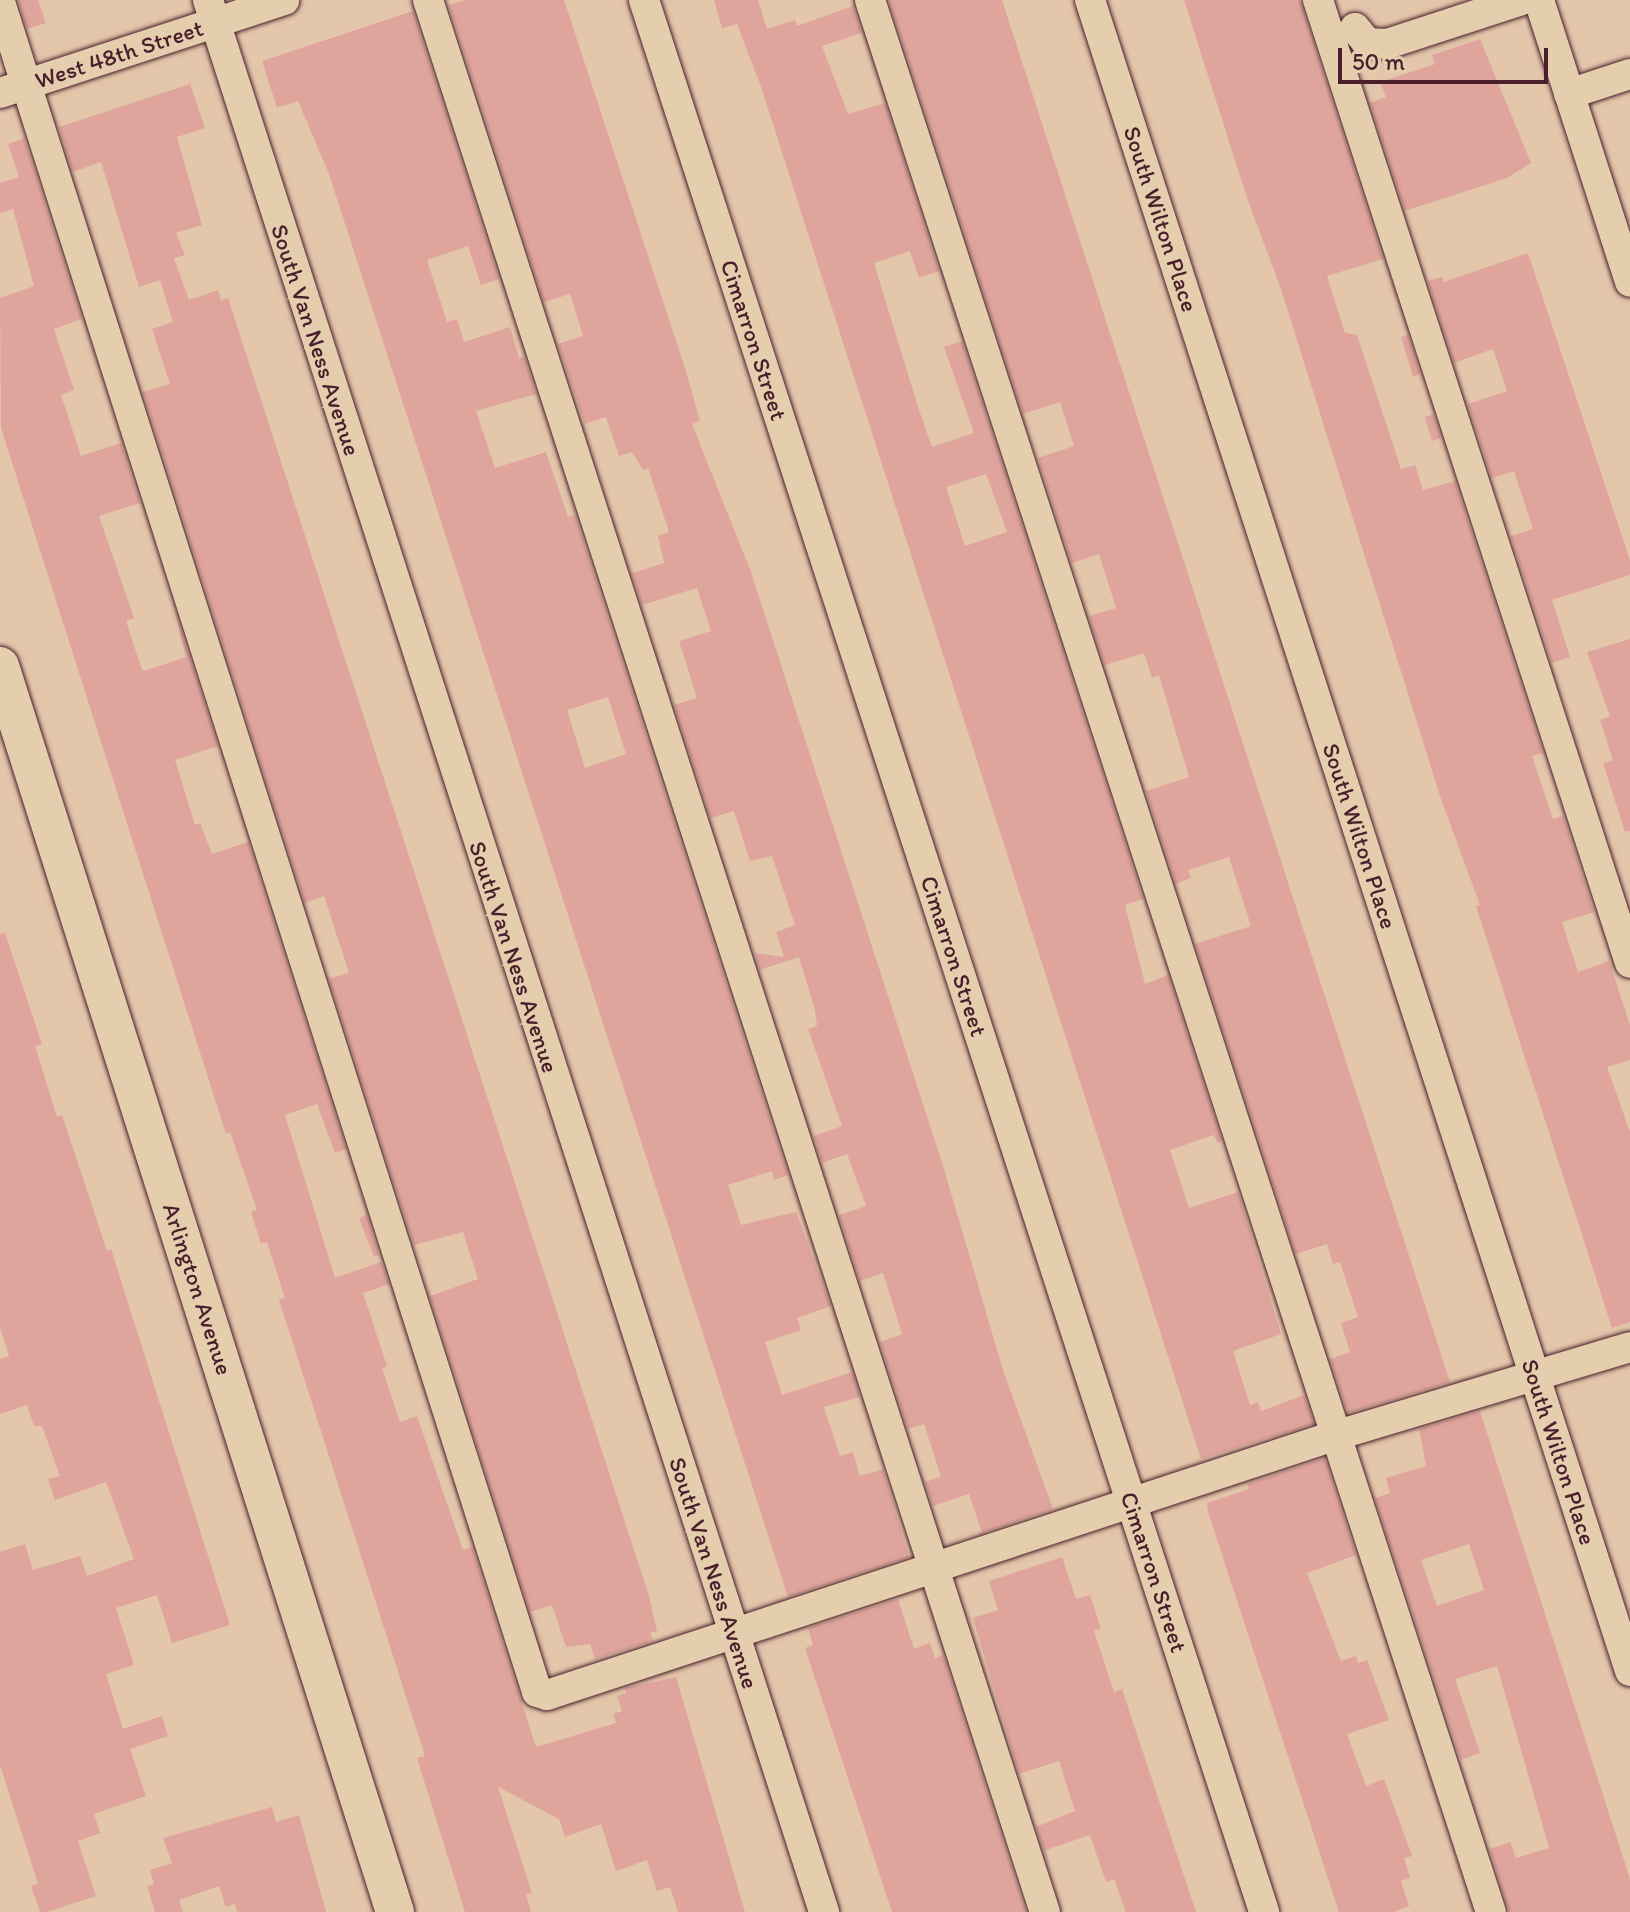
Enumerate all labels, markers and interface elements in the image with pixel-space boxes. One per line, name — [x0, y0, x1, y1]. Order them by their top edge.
street label: West 48th Street — [32, 13, 206, 95]
scale bar — [1342, 32, 1552, 82]
text: 50 m — [1352, 47, 1405, 76]
street label: South Wilton Place — [1117, 122, 1205, 316]
street label: South Van Ness Avenue — [265, 222, 367, 458]
street label: Cimarron Street — [715, 256, 793, 424]
street label: South Wilton Place — [1316, 739, 1404, 933]
street label: South Van Ness Avenue — [463, 839, 565, 1075]
street label: Cimarron Street — [915, 872, 993, 1040]
street label: Arlington Avenue — [157, 1199, 239, 1379]
street label: South Wilton Place — [1515, 1355, 1603, 1549]
street label: South Van Ness Avenue — [663, 1455, 765, 1691]
street label: Cimarron Street — [1115, 1488, 1193, 1656]

